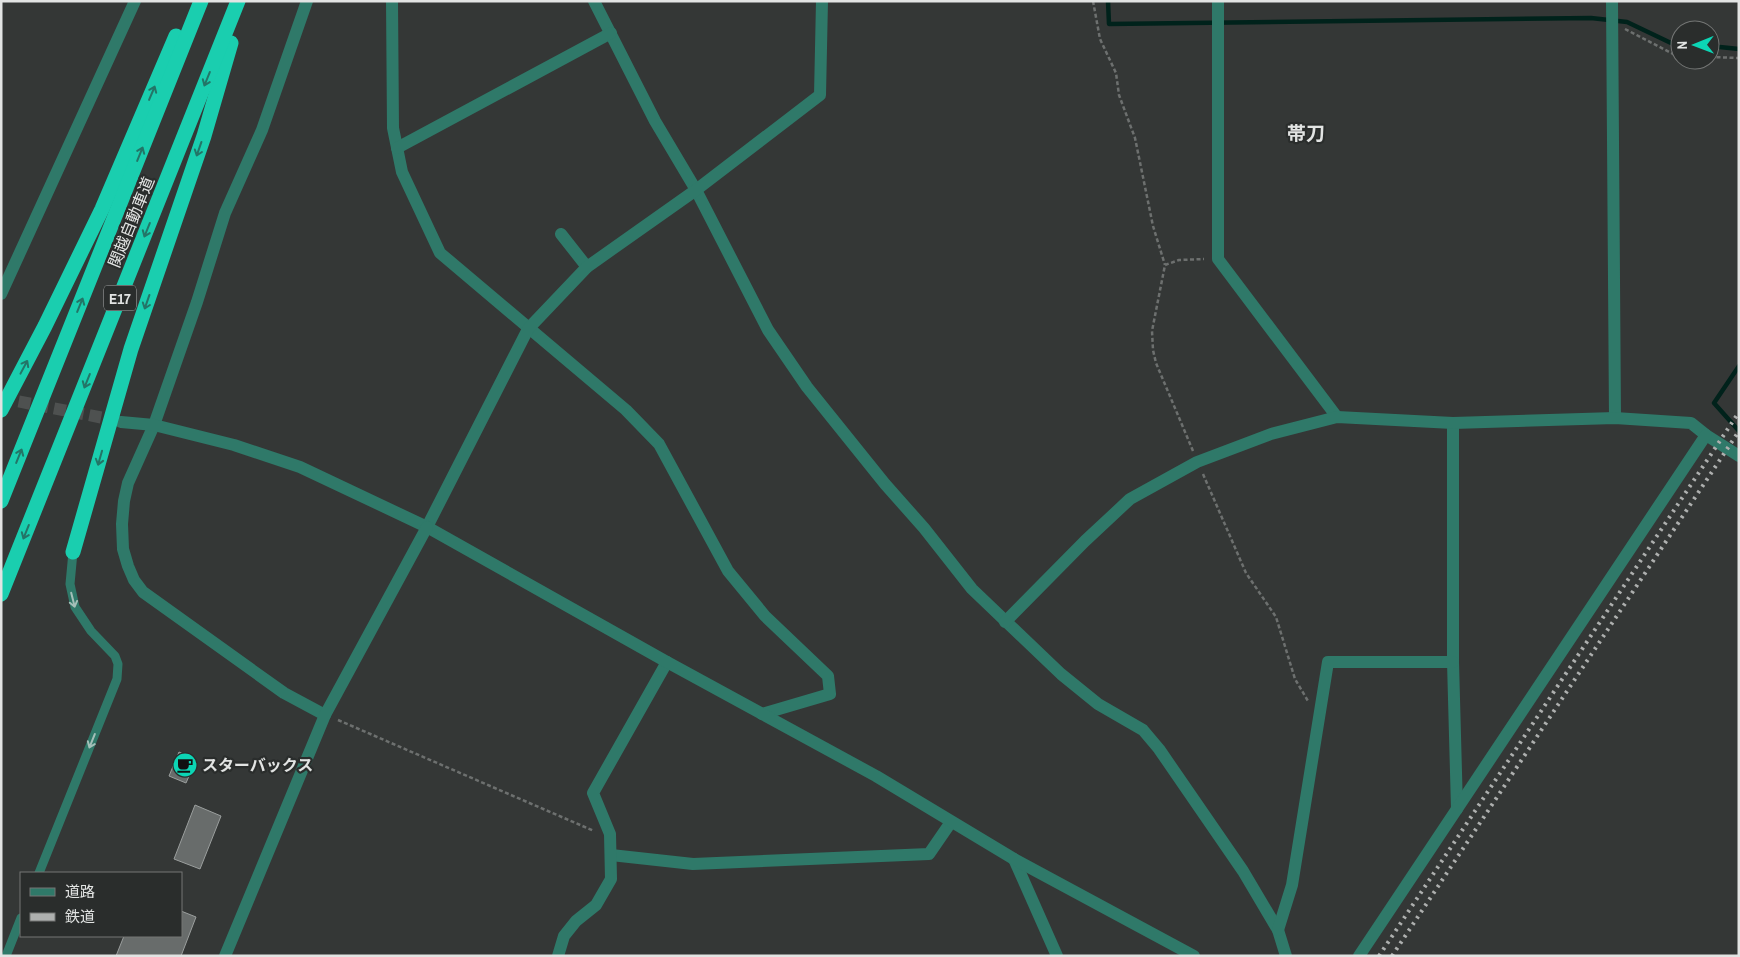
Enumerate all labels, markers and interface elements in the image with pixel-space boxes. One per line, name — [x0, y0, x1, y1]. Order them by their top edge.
north arrow — [1670, 20, 1720, 70]
text: N — [1673, 41, 1691, 50]
one-way arrow — [202, 71, 211, 86]
one-way arrow — [147, 86, 157, 101]
district label: 帯刀 — [1287, 120, 1325, 146]
one-way arrow — [194, 140, 203, 156]
one-way arrow — [136, 147, 145, 162]
street label: 関越自動車道 — [103, 173, 159, 271]
one-way arrow — [142, 222, 151, 237]
road number: E17 — [104, 286, 136, 310]
one-way arrow — [142, 294, 151, 310]
one-way arrow — [75, 298, 85, 313]
one-way arrow — [19, 359, 29, 374]
one-way arrow — [81, 373, 91, 388]
one-way arrow — [16, 448, 25, 463]
one-way arrow — [95, 450, 104, 466]
one-way arrow — [21, 524, 30, 539]
one-way arrow — [69, 591, 78, 607]
one-way arrow — [87, 733, 96, 749]
cafe icon: スターバックス — [172, 752, 198, 778]
place label: スターバックス — [202, 754, 313, 776]
legend — [20, 872, 182, 937]
text: 道路 — [65, 881, 95, 902]
text: 鉄道 — [65, 906, 95, 927]

